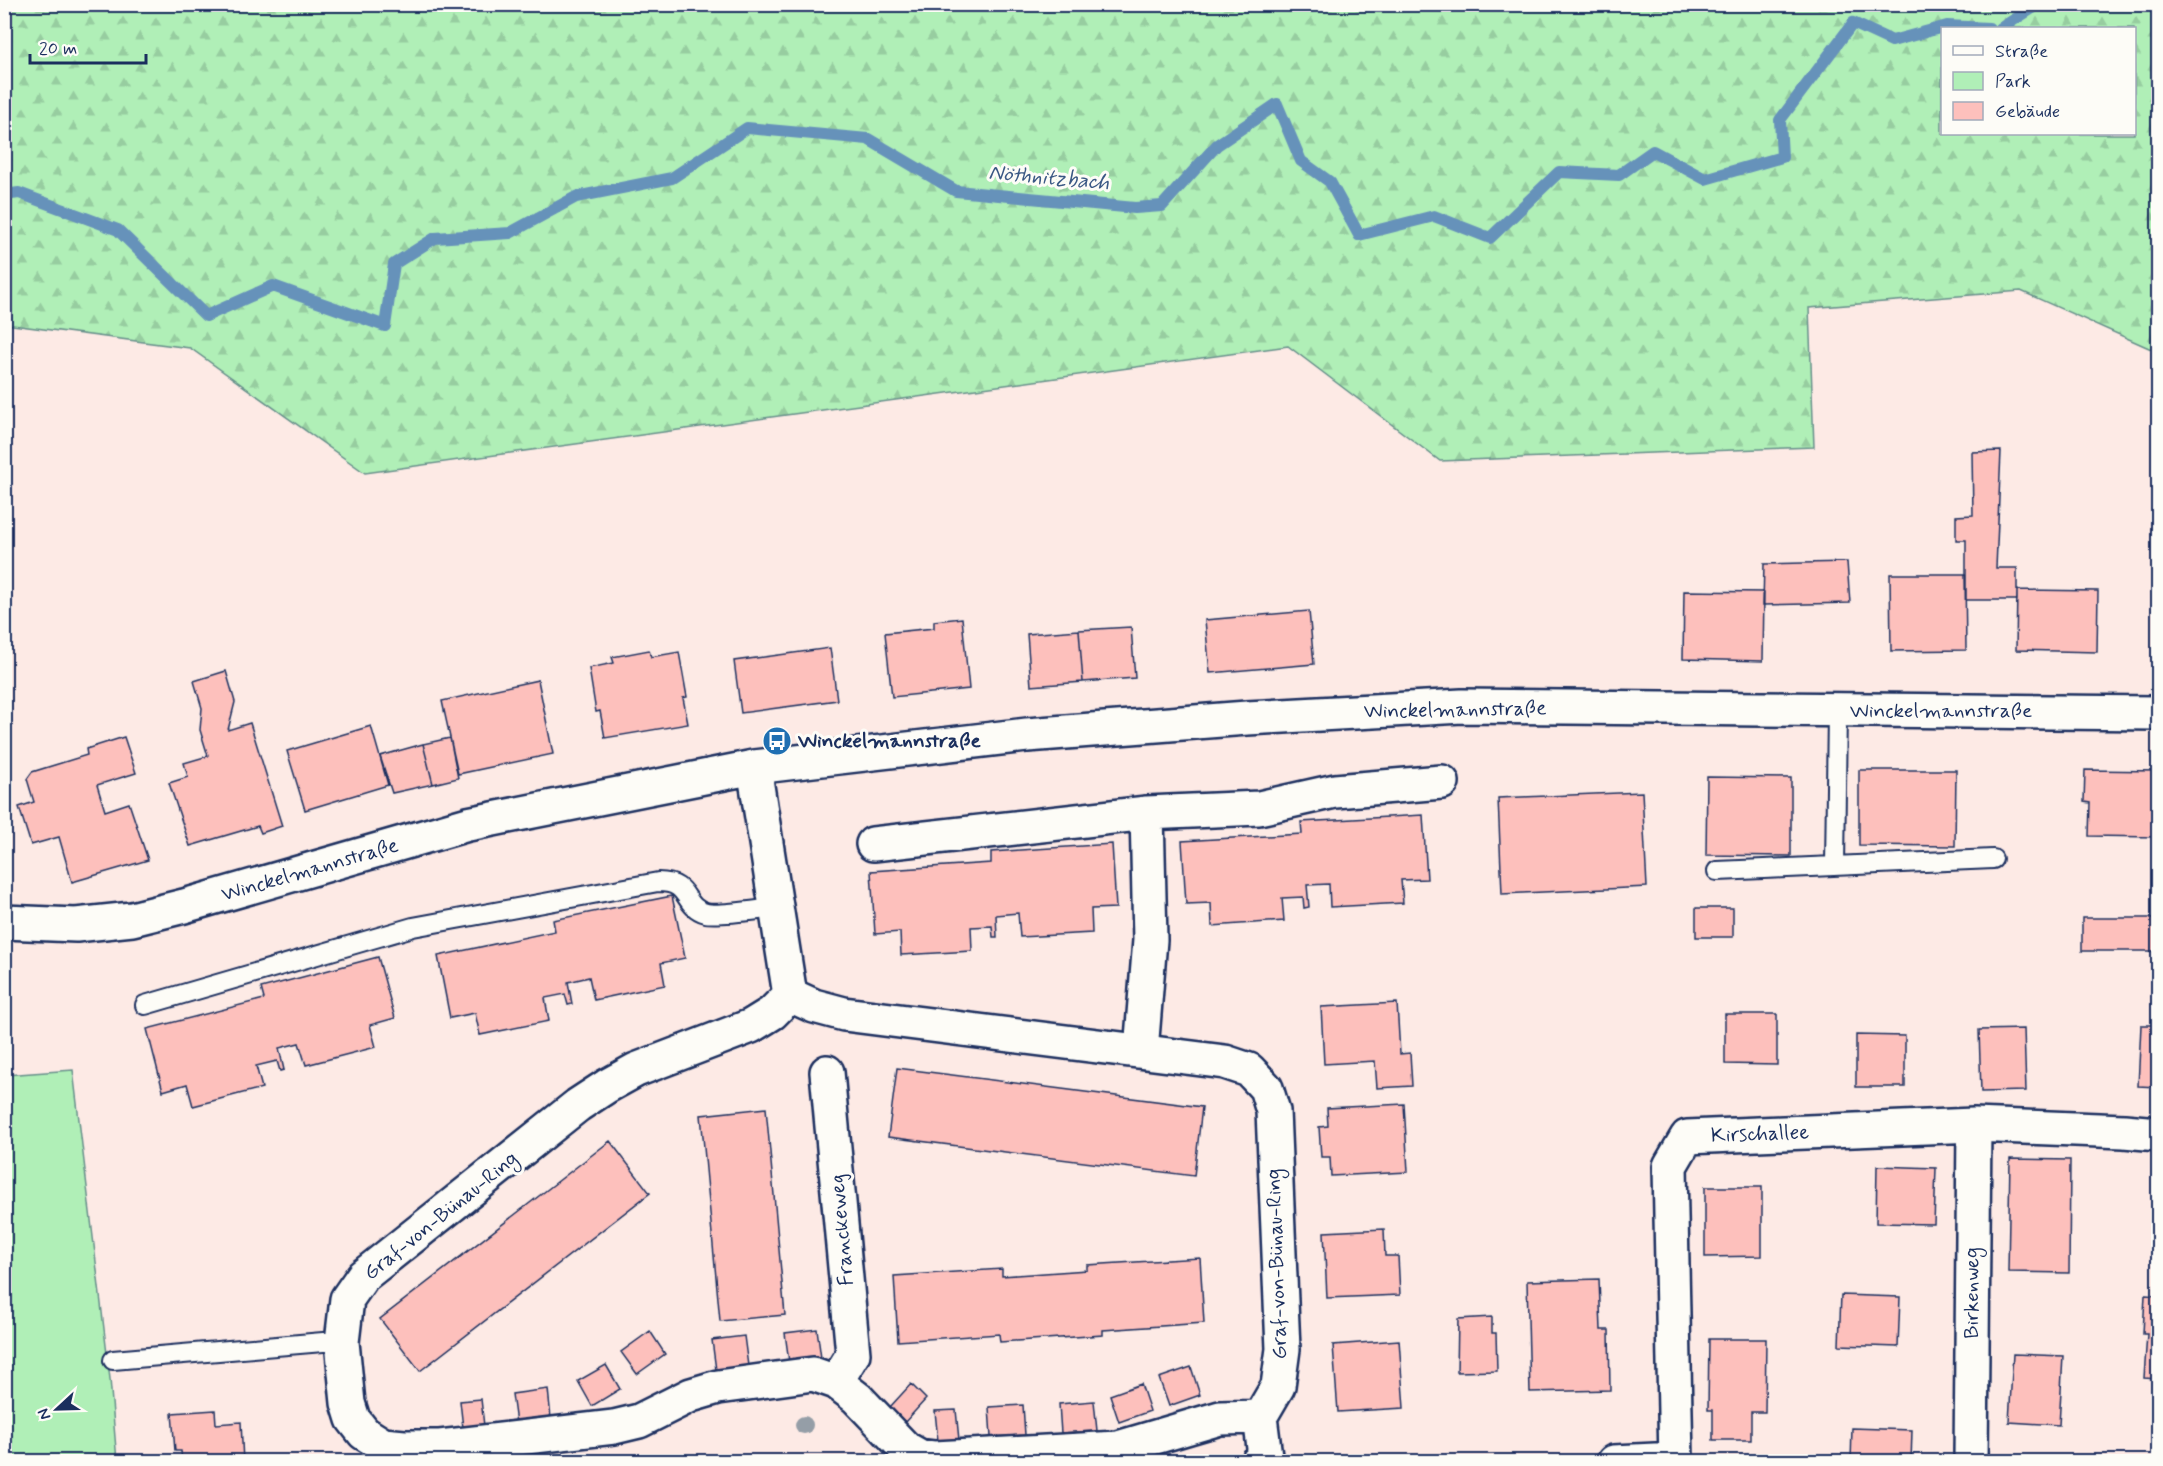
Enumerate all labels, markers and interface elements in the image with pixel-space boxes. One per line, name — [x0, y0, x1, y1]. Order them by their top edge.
scale bar — [30, 27, 146, 65]
legend — [1941, 27, 2136, 135]
text: 20 m — [39, 37, 77, 61]
text: Straße — [1995, 40, 2048, 64]
text: Park — [1995, 70, 2031, 94]
text: Gebäude — [1995, 100, 2060, 124]
water label: Nöthnitzbach — [987, 159, 1111, 197]
street label: Winckelmannstraße — [1363, 694, 1547, 726]
street label: Winckelmannstraße — [1850, 697, 2032, 725]
bus stop icon: Winckelmannstraße — [761, 725, 793, 757]
place label: Winckelmannstraße — [797, 727, 981, 755]
street label: Winckelmannstraße — [218, 831, 402, 909]
street label: Kirschallee — [1710, 1118, 1810, 1150]
street label: Graf-von-Bünau-Ring — [358, 1145, 525, 1288]
street label: Graf-von-Bünau-Ring — [1260, 1168, 1295, 1360]
street label: Franckeweg — [823, 1173, 861, 1287]
street label: Birkenweg — [1958, 1247, 1987, 1339]
north arrow — [27, 1379, 87, 1439]
text: N — [33, 1405, 56, 1423]

